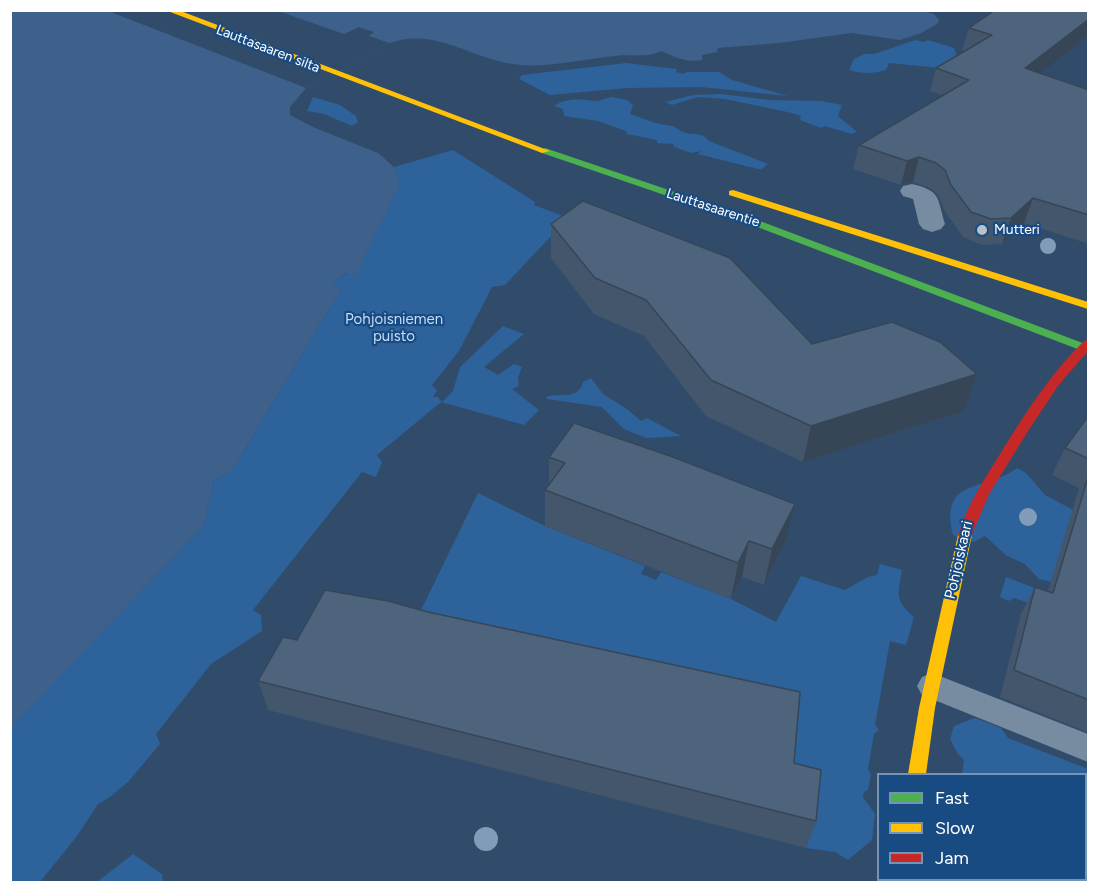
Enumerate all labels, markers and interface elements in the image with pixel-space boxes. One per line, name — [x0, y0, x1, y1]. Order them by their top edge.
street label: Lauttasaaren silta — [214, 22, 322, 76]
street label: Lauttasaarentie — [664, 185, 762, 231]
place label: Mutteri — [994, 222, 1040, 238]
marker: Mutteri — [975, 223, 989, 237]
park label: Pohjoisniemen puisto — [345, 311, 443, 346]
street label: Pohjoiskaari — [941, 519, 977, 601]
legend — [877, 773, 1087, 881]
text: Fast — [935, 787, 969, 809]
text: Slow — [935, 817, 974, 839]
text: Jam — [935, 847, 969, 869]

